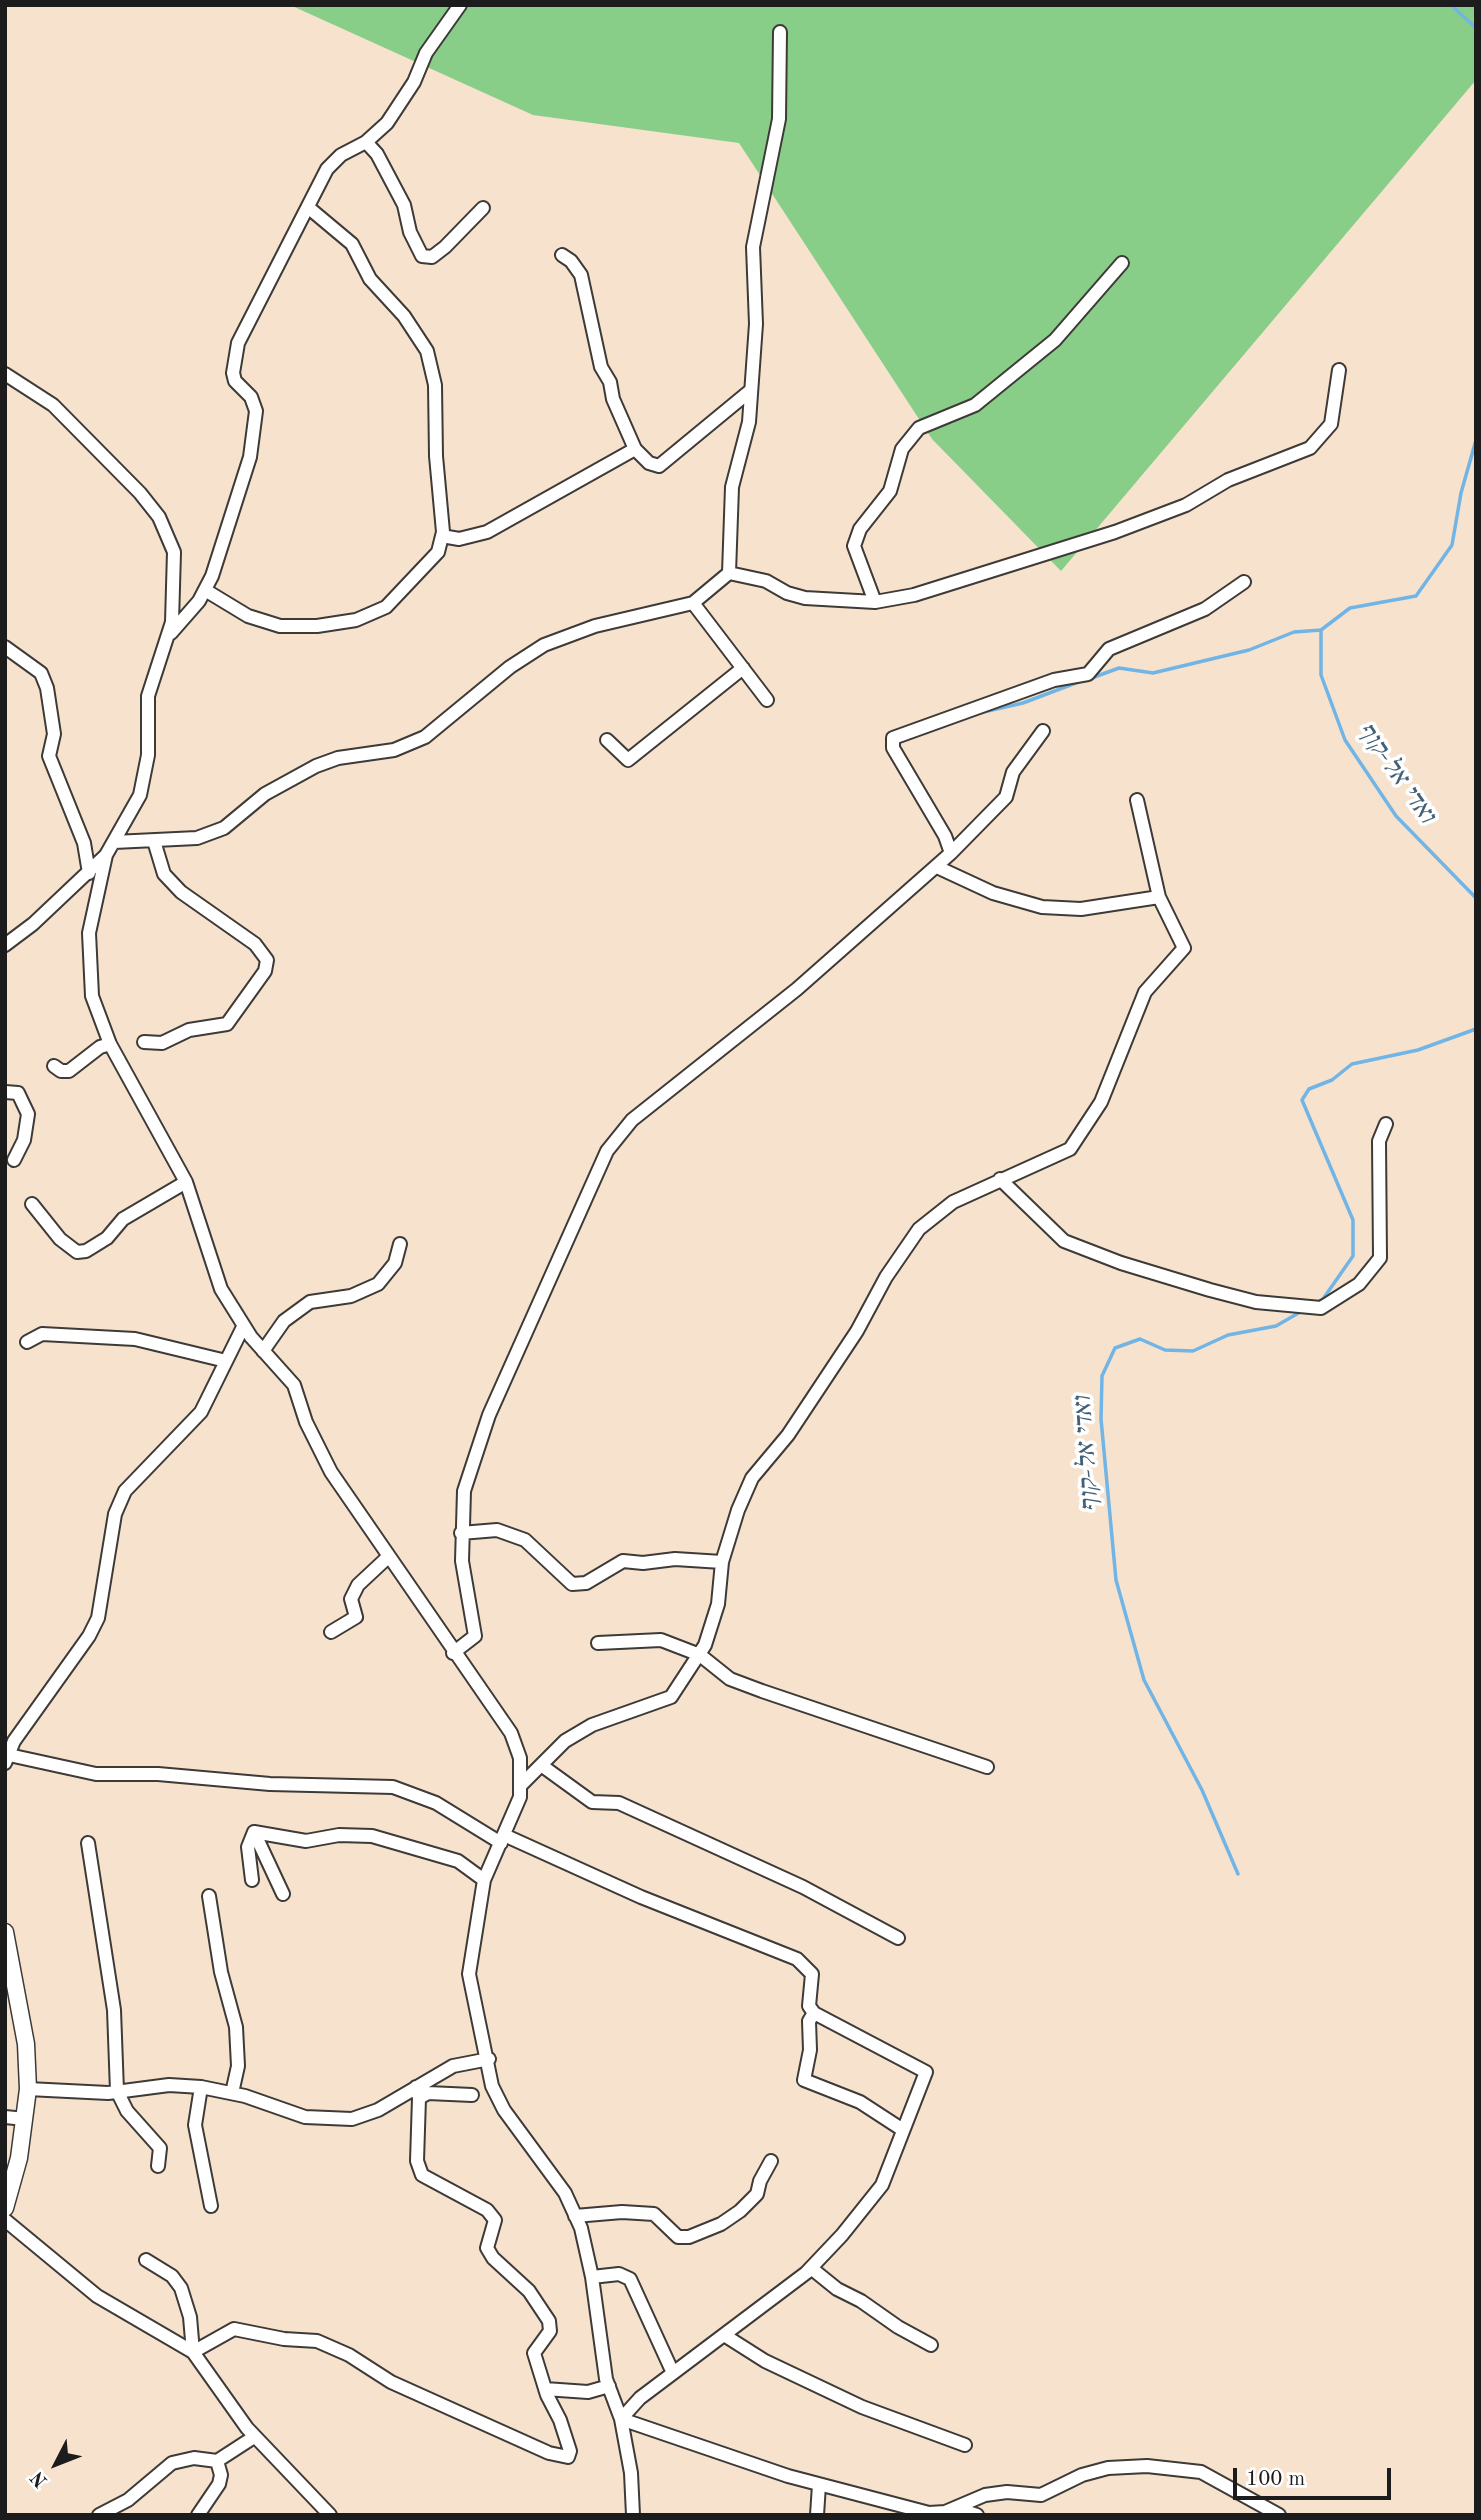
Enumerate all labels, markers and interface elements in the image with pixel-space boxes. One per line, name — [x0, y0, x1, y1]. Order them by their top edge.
water label: ואדי אל-קוף — [1350, 717, 1442, 829]
water label: ואדי אל-קוף — [1067, 1395, 1107, 1513]
north arrow — [21, 2429, 91, 2499]
scale bar — [1236, 2454, 1394, 2498]
text: N — [28, 2467, 52, 2490]
text: 100 m — [1246, 2469, 1305, 2490]

